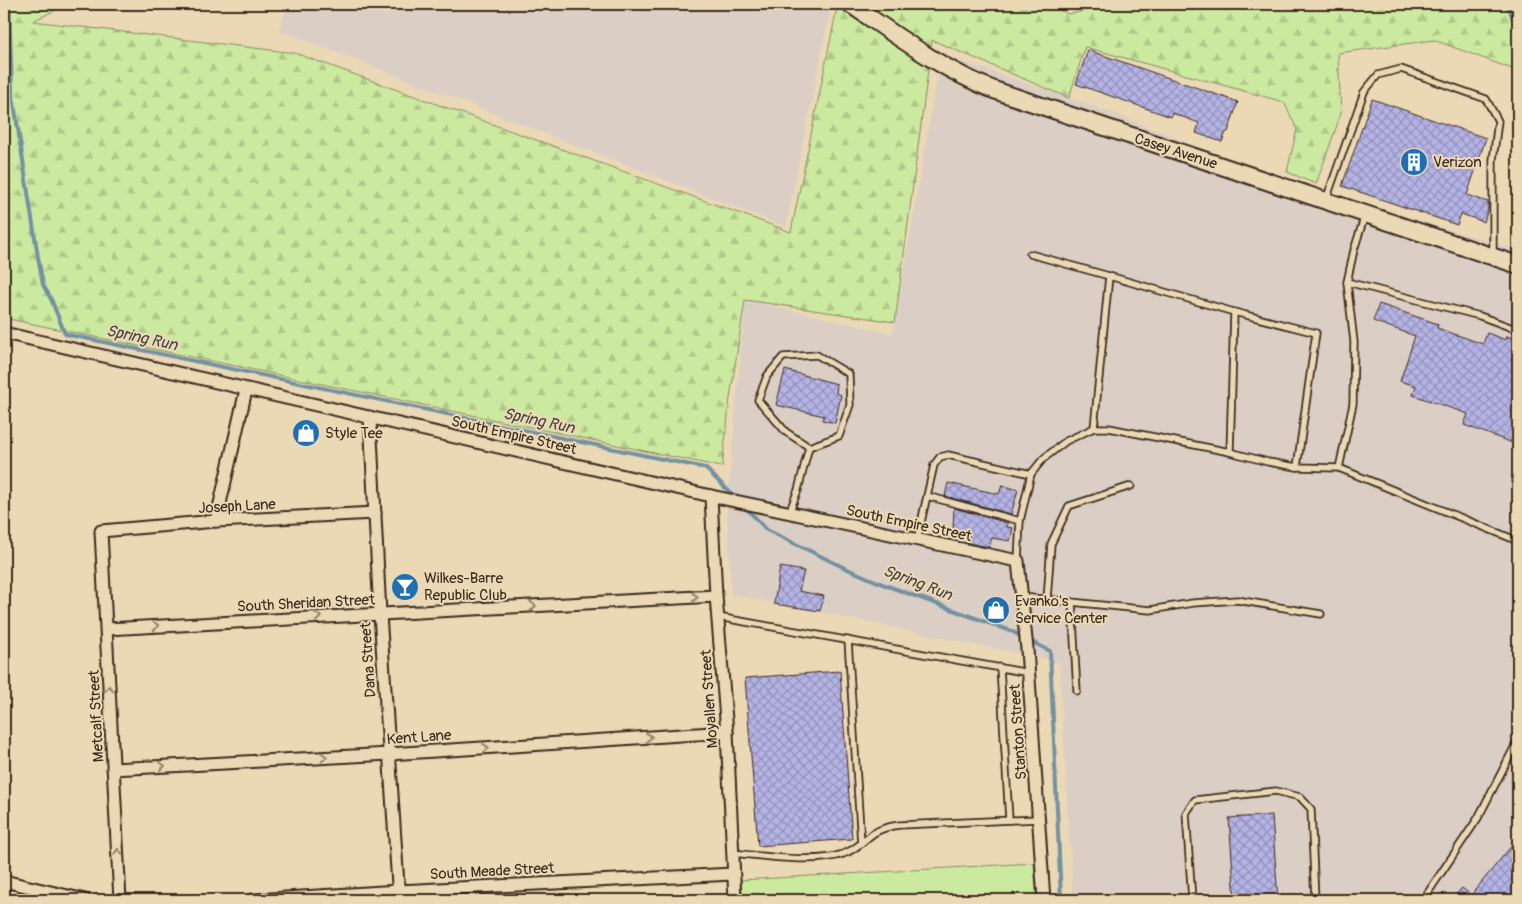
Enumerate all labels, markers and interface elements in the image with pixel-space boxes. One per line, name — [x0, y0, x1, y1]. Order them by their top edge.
street label: Casey Avenue — [1132, 129, 1220, 174]
building icon: Verizon — [1399, 147, 1429, 177]
place label: Verizon — [1433, 153, 1482, 172]
water label: Spring Run — [104, 321, 180, 355]
water label: Spring Run — [501, 404, 577, 438]
street label: South Empire Street — [449, 412, 579, 459]
shop icon: Style Tee — [291, 418, 321, 448]
place label: Style Tee — [325, 424, 383, 443]
street label: Joseph Lane — [198, 495, 277, 518]
street label: South Empire Street — [844, 501, 974, 546]
water label: Spring Run — [880, 561, 956, 606]
place label: Wilkes-Barre Republic Club — [424, 569, 507, 605]
bar icon: Wilkes-Barre Republic Club — [390, 572, 420, 602]
street label: South Sheridan Street — [237, 590, 376, 617]
one-way arrow — [691, 592, 699, 603]
place label: Evanko's Service Center — [1015, 592, 1108, 628]
shop icon: Evanko's Service Center — [981, 595, 1011, 625]
one-way arrow — [529, 600, 537, 611]
one-way arrow — [314, 612, 322, 623]
one-way arrow — [152, 621, 160, 632]
street label: Dana Street — [356, 621, 381, 698]
street label: Moyallen Street — [697, 648, 722, 749]
street label: Metcalf Street — [85, 668, 108, 763]
street label: Stanton Street — [1006, 682, 1031, 781]
one-way arrow — [104, 685, 115, 693]
street label: Kent Lane — [386, 726, 453, 749]
one-way arrow — [645, 732, 653, 743]
one-way arrow — [483, 742, 491, 753]
one-way arrow — [320, 752, 328, 763]
one-way arrow — [158, 761, 166, 772]
one-way arrow — [112, 847, 123, 855]
street label: South Meade Street — [429, 859, 556, 884]

